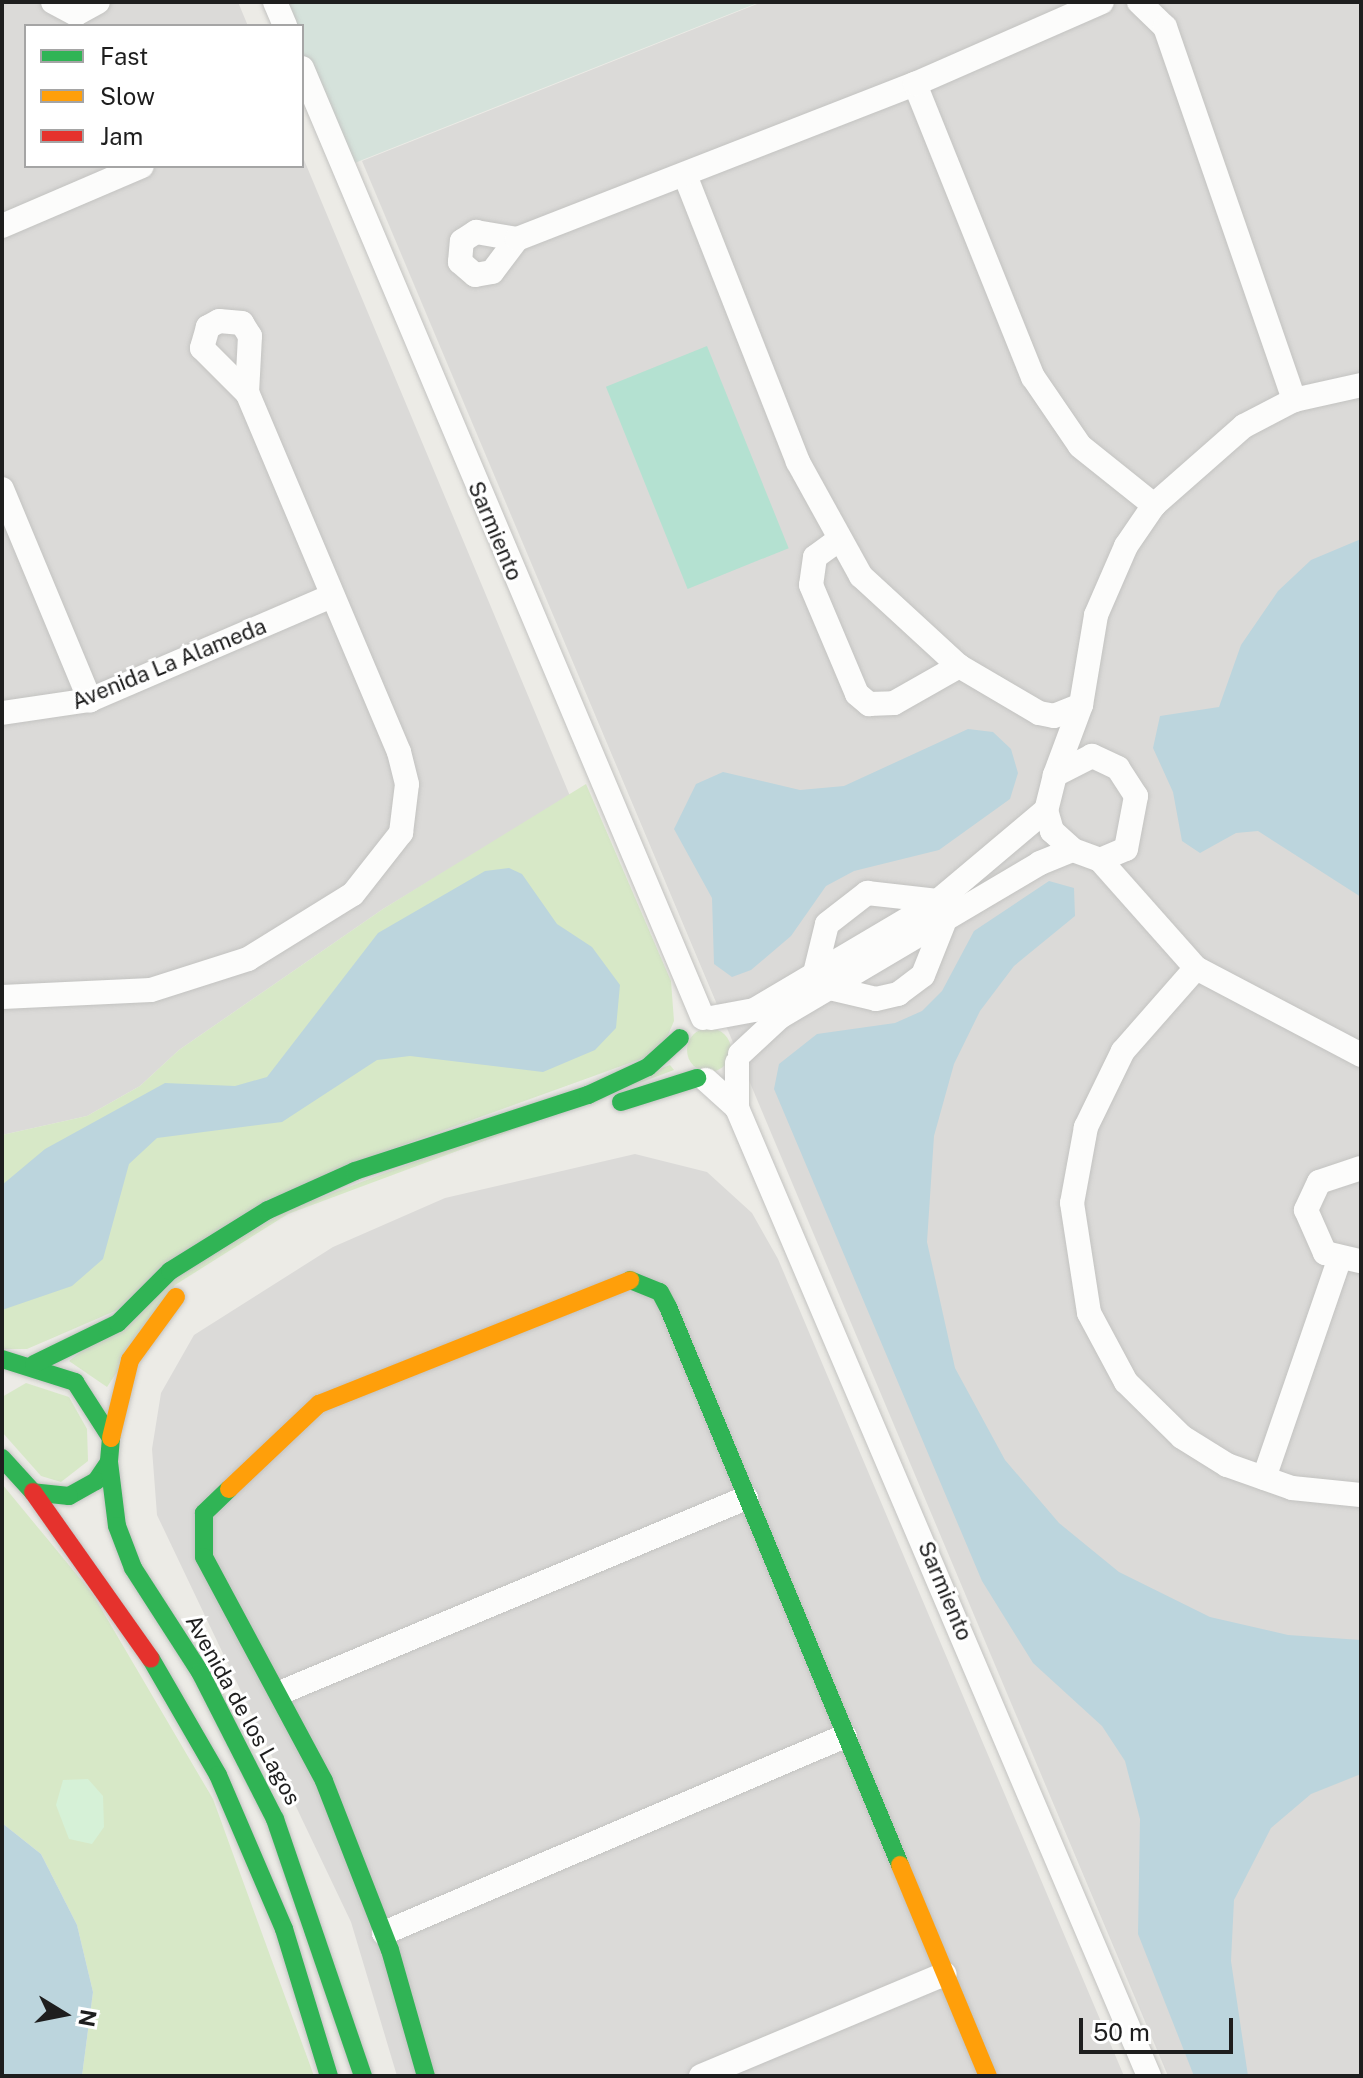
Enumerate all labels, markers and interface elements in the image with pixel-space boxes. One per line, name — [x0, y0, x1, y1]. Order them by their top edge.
legend — [24, 24, 304, 168]
text: Fast — [100, 42, 148, 70]
text: Slow — [100, 82, 155, 110]
text: Jam — [100, 122, 143, 150]
street label: Sarmiento — [462, 477, 528, 585]
street label: Avenida La Alameda — [68, 613, 270, 715]
street label: Sarmiento — [912, 1537, 978, 1645]
street label: Avenida de los Lagos — [180, 1610, 306, 1810]
north arrow — [24, 1974, 104, 2054]
scale bar — [1083, 2002, 1237, 2052]
text: N — [73, 2007, 102, 2029]
text: 50 m — [1093, 2018, 1150, 2046]

